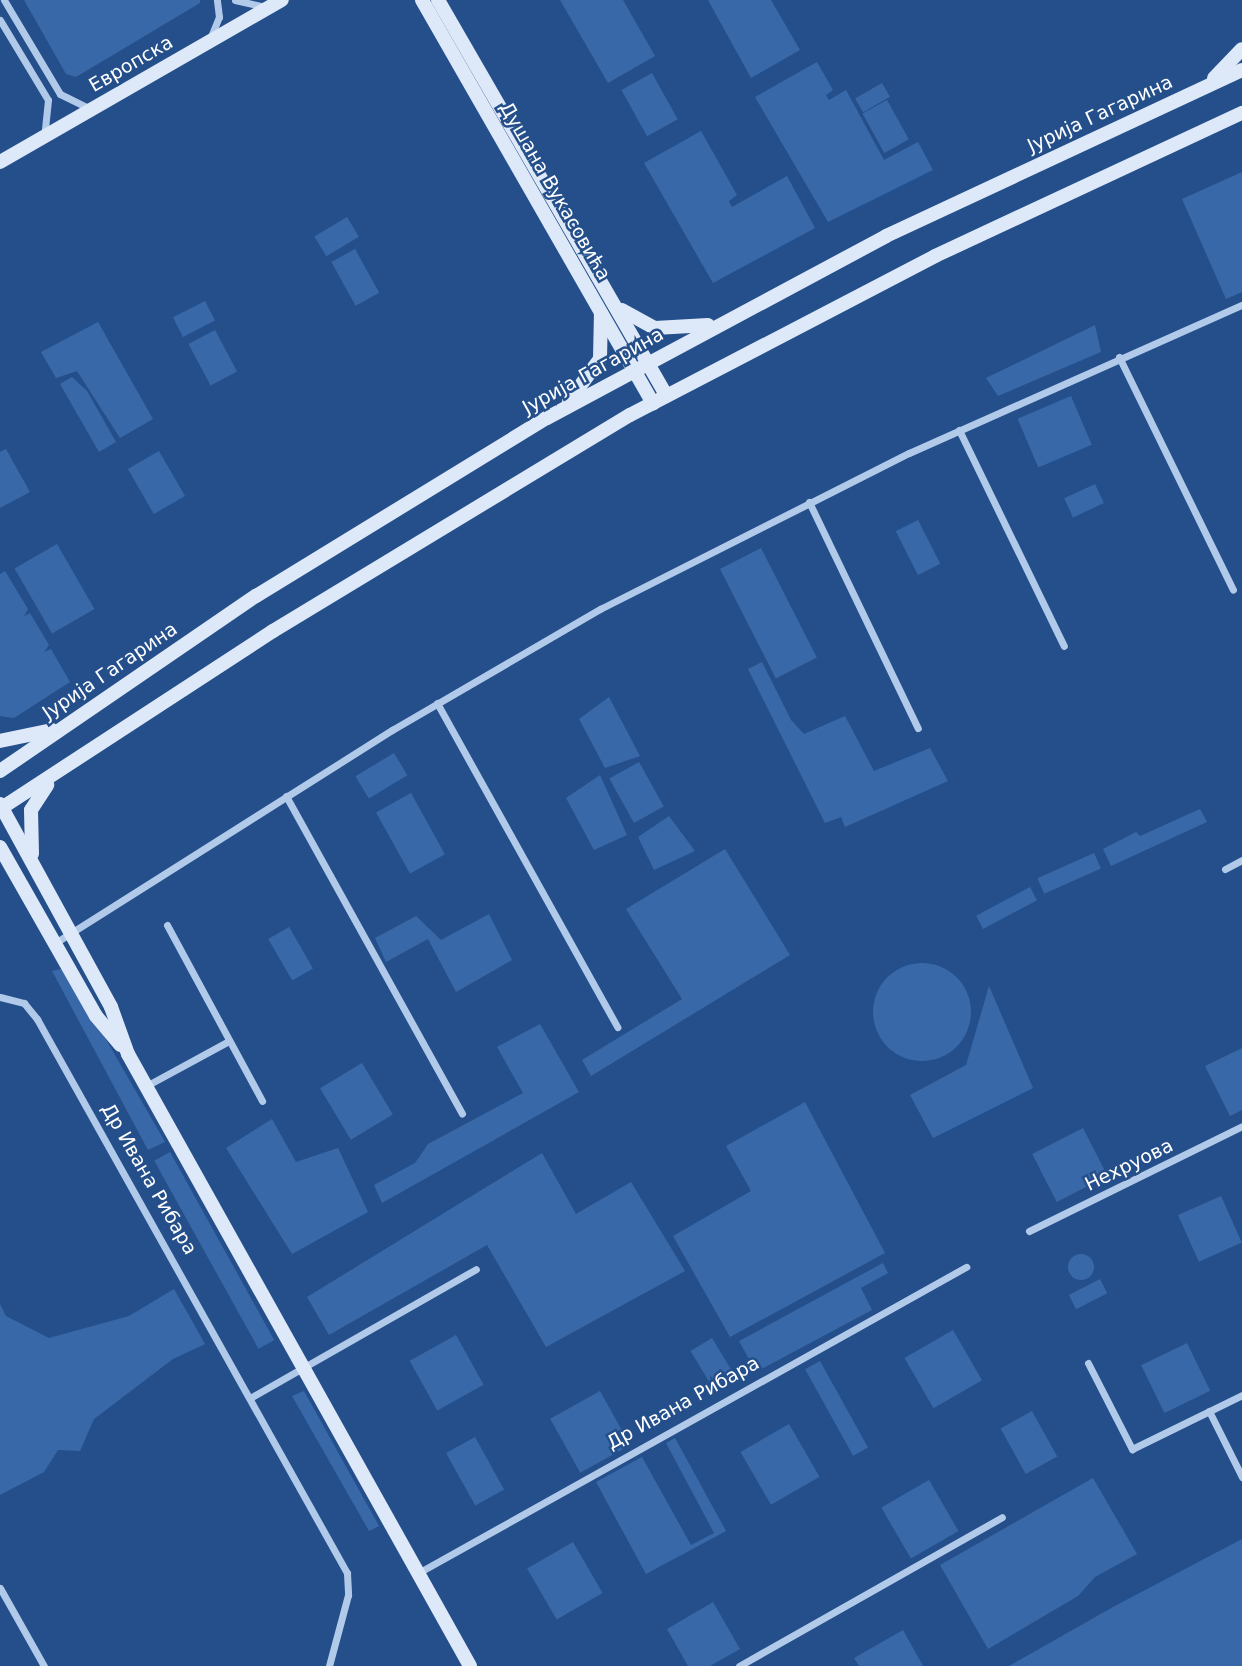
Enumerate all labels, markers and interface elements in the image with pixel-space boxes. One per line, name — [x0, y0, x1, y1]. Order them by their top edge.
street label: Европска — [85, 31, 177, 97]
street label: Јурија Гагарина — [1024, 70, 1176, 158]
street label: Душана Вукасовића — [495, 98, 615, 284]
street label: Јурија Гагарина — [519, 323, 667, 419]
street label: Јурија Гагарина — [38, 617, 182, 725]
street label: Др Ивана Рибара — [96, 1099, 202, 1259]
street label: Нехруова — [1081, 1134, 1177, 1196]
street label: Др Ивана Рибара — [603, 1352, 763, 1454]

